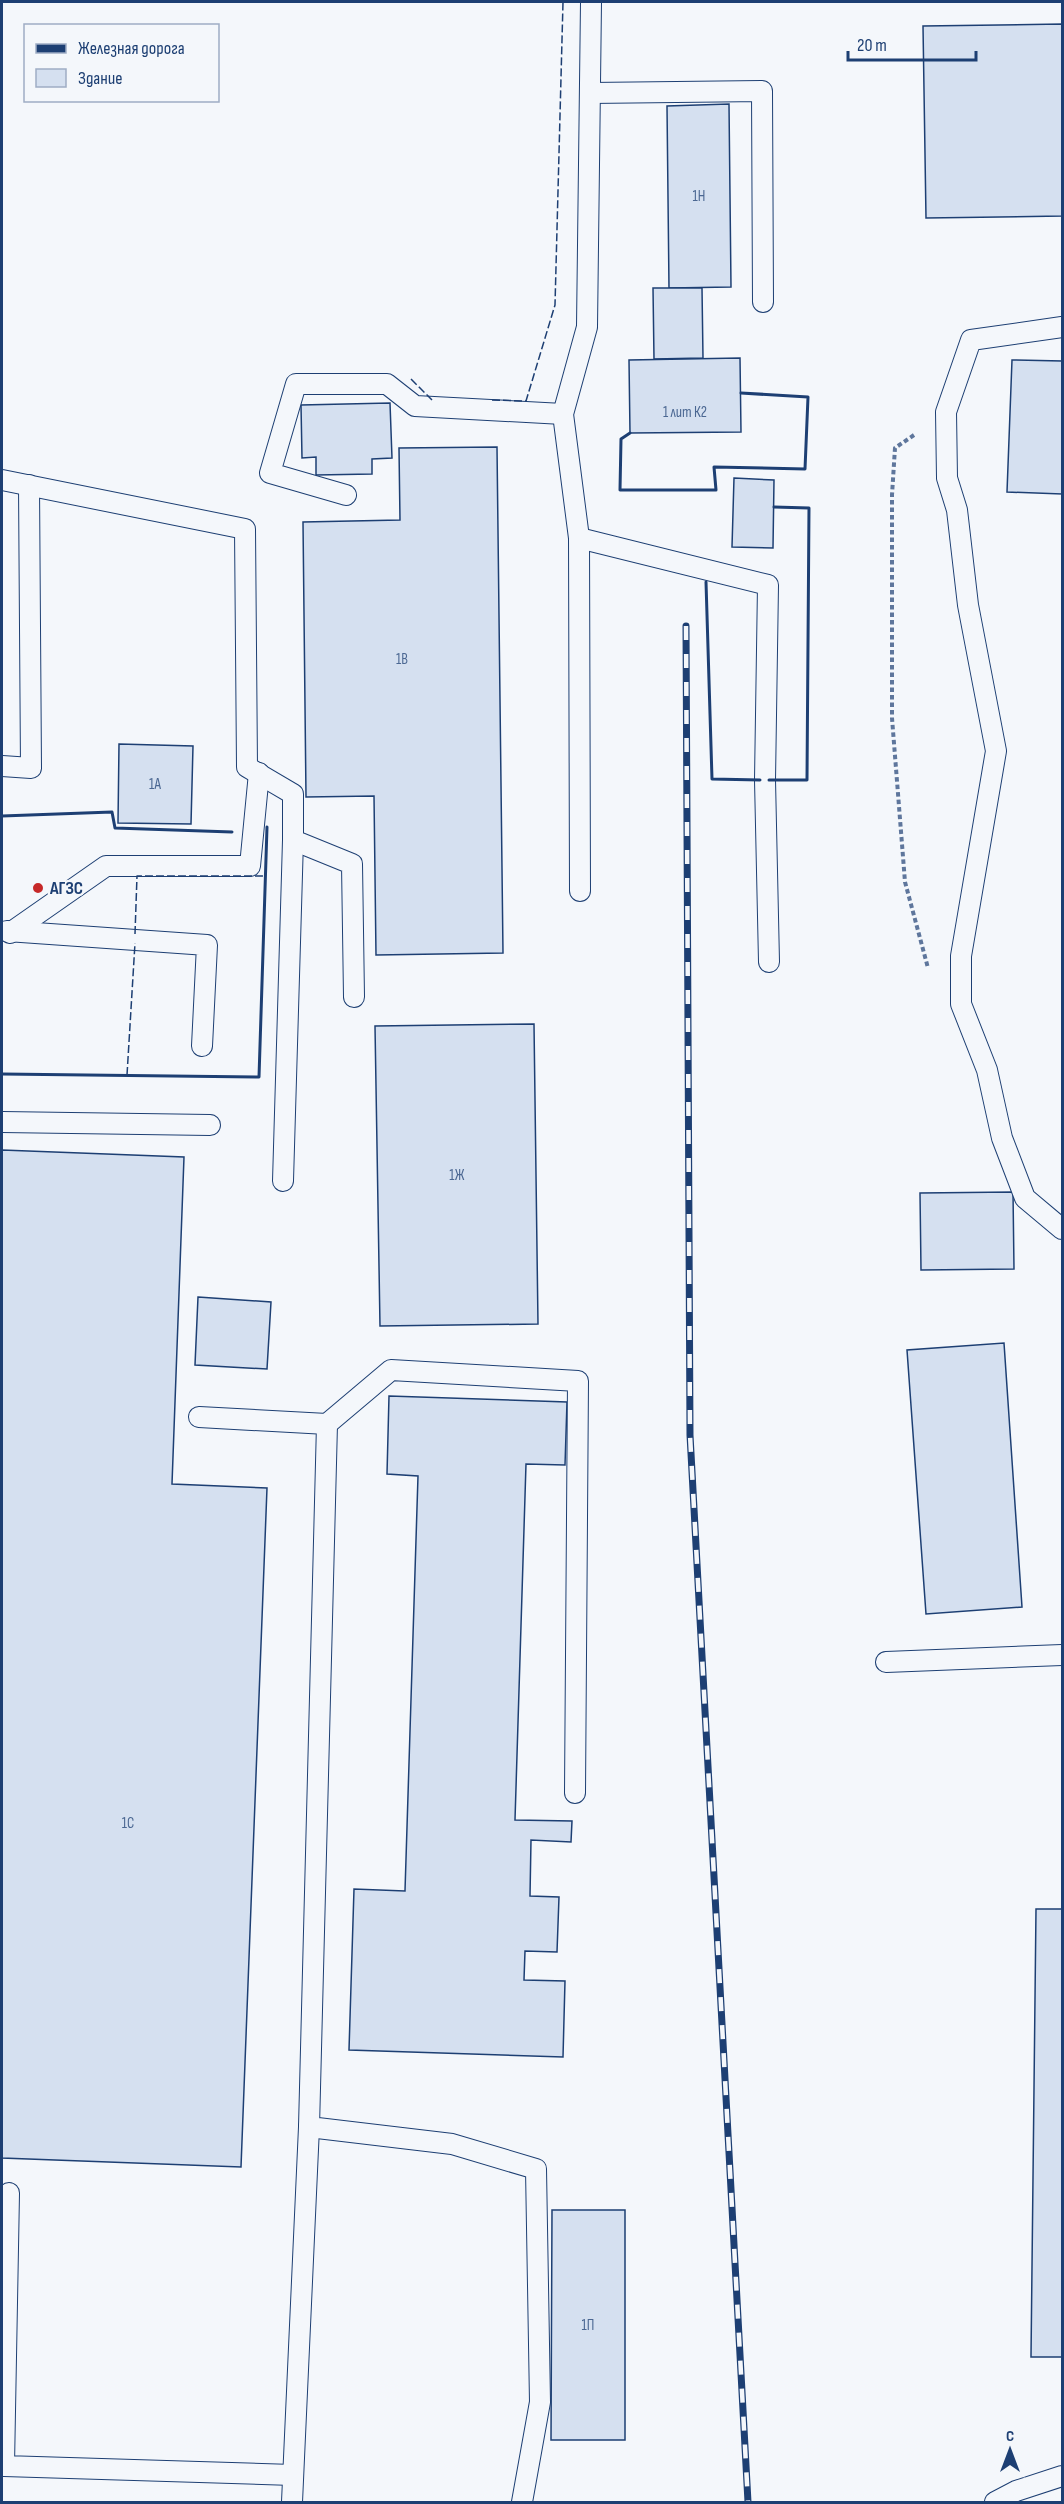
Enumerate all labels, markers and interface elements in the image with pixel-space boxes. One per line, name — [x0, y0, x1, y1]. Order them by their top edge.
legend — [24, 24, 219, 102]
scale bar — [848, 24, 976, 62]
text: 20 m — [857, 35, 887, 56]
text: Железная дорога — [78, 38, 185, 59]
text: Здание — [78, 68, 123, 89]
house number: 1Н — [693, 187, 705, 206]
house number: 1 лит К2 — [663, 403, 707, 422]
house number: 1В — [396, 650, 408, 669]
house number: 1А — [149, 775, 162, 794]
place label: АГЗС — [49, 878, 83, 899]
marker: АГЗС — [31, 881, 45, 895]
house number: 1Ж — [449, 1166, 465, 1185]
house number: 1С — [122, 1814, 134, 1833]
house number: 1П — [582, 2316, 594, 2335]
north arrow — [980, 2420, 1040, 2480]
text: С — [1006, 2427, 1014, 2446]

